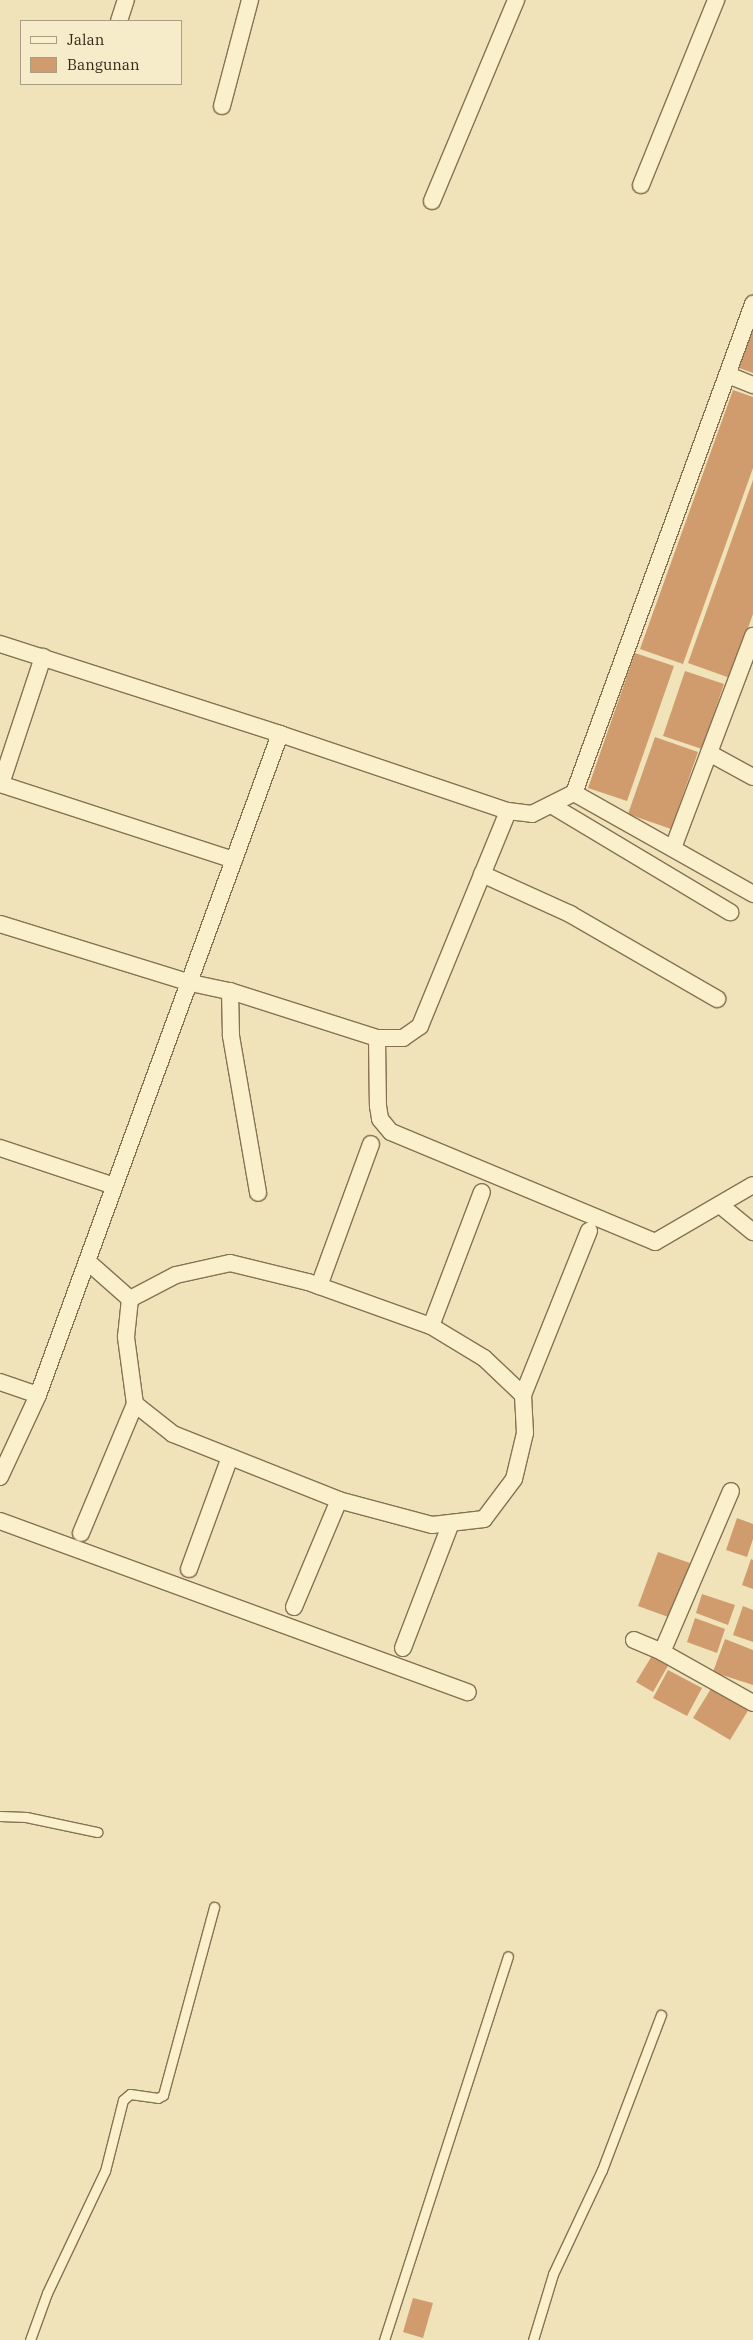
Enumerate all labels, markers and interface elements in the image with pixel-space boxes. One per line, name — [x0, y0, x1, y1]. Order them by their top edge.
legend — [20, 20, 182, 85]
text: Jalan — [67, 30, 104, 49]
text: Bangunan — [67, 55, 140, 74]

